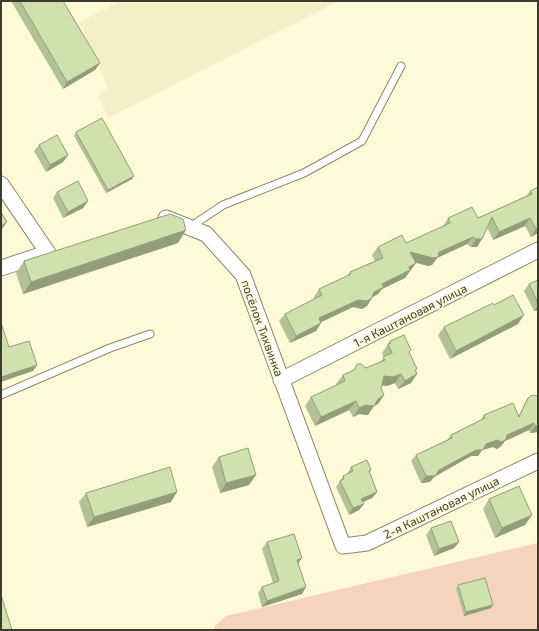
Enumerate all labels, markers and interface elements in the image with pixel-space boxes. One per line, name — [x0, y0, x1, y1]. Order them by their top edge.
street label: посёлок Тихвинка — [239, 278, 287, 378]
street label: 1-я Каштановая улица — [351, 280, 469, 351]
street label: 2-я Каштановая улица — [381, 473, 502, 542]

